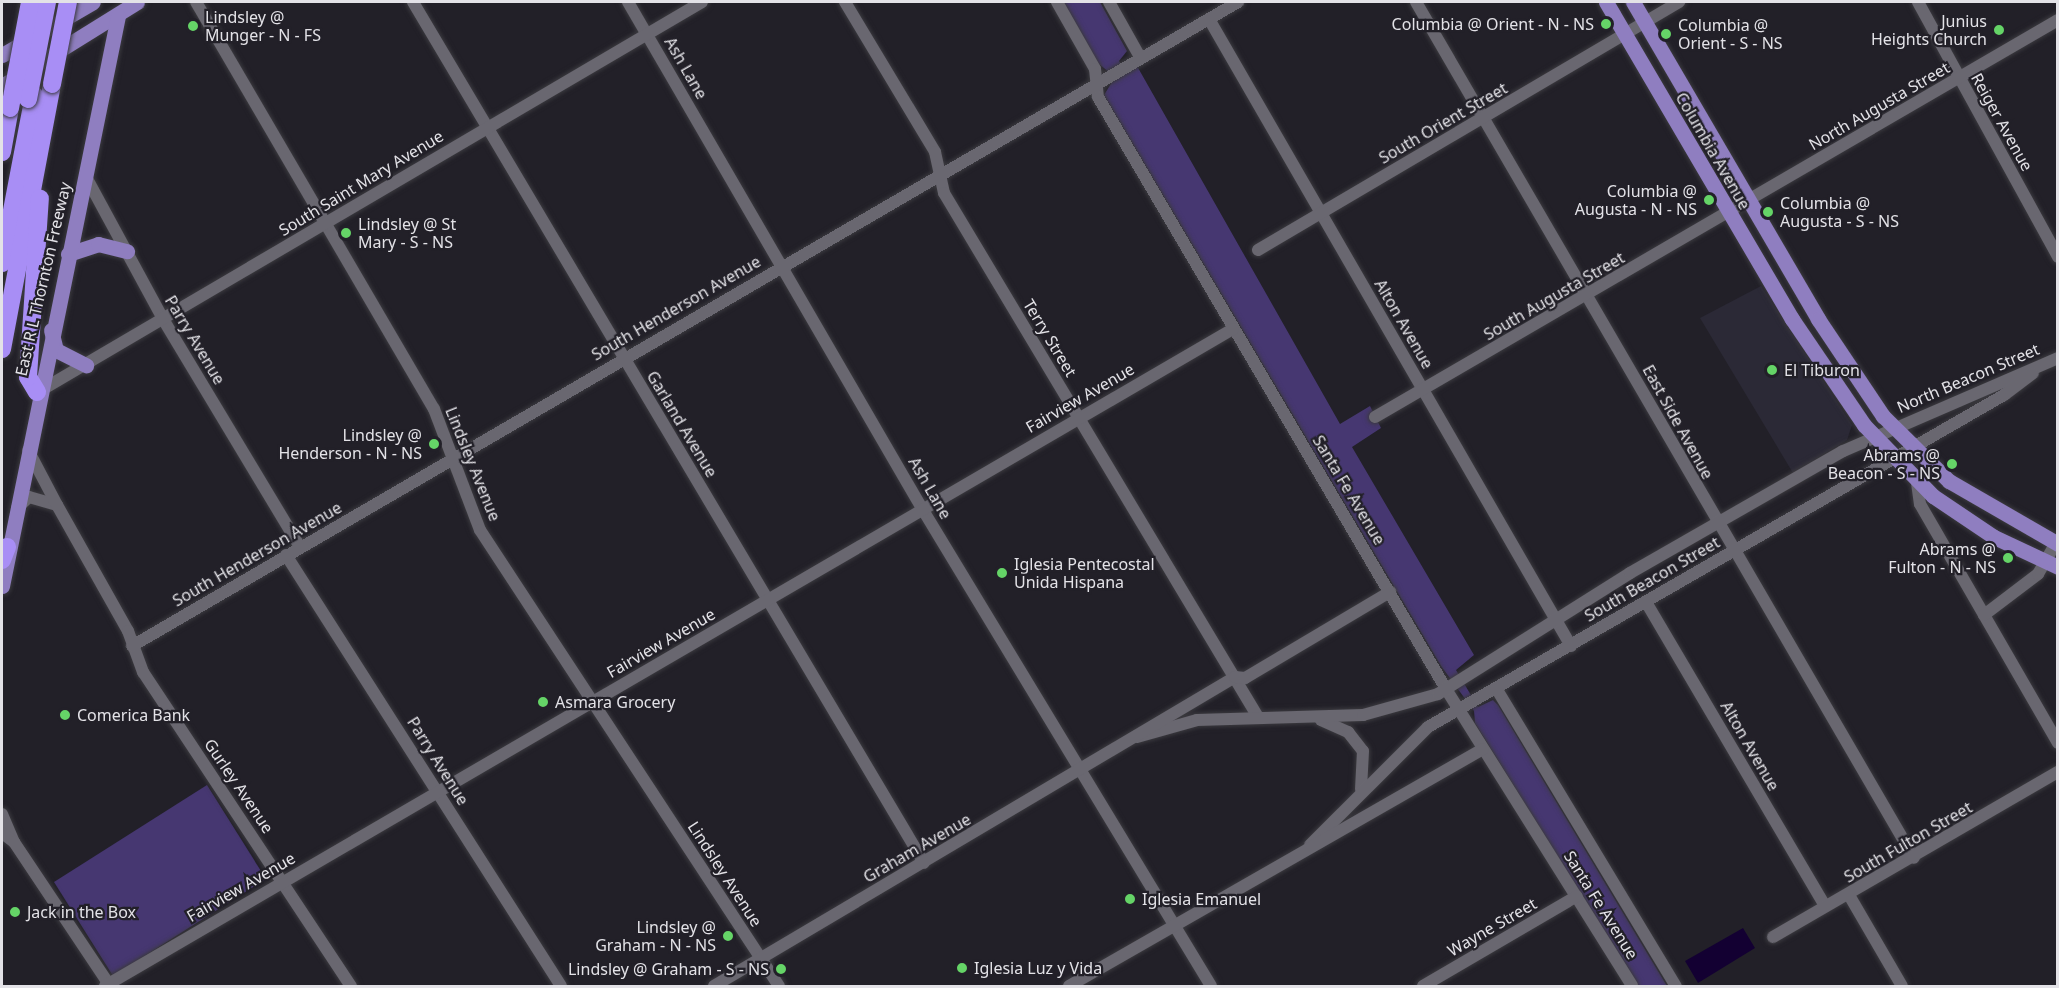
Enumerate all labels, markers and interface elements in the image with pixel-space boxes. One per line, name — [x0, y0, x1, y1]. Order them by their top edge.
place label: Lindsley @ Munger - N - FS — [205, 7, 321, 45]
place label: Junius Heights Church — [1871, 11, 1987, 49]
place label: Columbia @ Orient - N - NS — [1392, 14, 1594, 34]
place label: Columbia @ Orient - S - NS — [1678, 15, 1783, 53]
marker: Columbia @ Orient - N - NS — [1599, 17, 1613, 31]
marker: Lindsley @ Munger - N - FS — [186, 19, 200, 33]
marker: Junius Heights Church — [1992, 23, 2006, 37]
marker: Columbia @ Orient - S - NS — [1659, 27, 1673, 41]
street label: Ash Lane — [661, 34, 711, 102]
street label: North Augusta Street — [1805, 58, 1953, 154]
street label: Reiger Avenue — [1967, 70, 2037, 174]
street label: South Orient Street — [1375, 78, 1511, 168]
street label: Columbia Avenue — [1672, 89, 1754, 213]
street label: South Saint Mary Avenue — [275, 126, 447, 240]
street label: East R L Thornton Freeway — [11, 180, 75, 378]
place label: Columbia @ Augusta - N - NS — [1575, 181, 1697, 219]
marker: Columbia @ Augusta - N - NS — [1702, 193, 1716, 207]
place label: Columbia @ Augusta - S - NS — [1780, 193, 1899, 231]
marker: Columbia @ Augusta - S - NS — [1761, 205, 1775, 219]
place label: Lindsley @ St Mary - S - NS — [358, 214, 456, 252]
marker: Lindsley @ St Mary - S - NS — [339, 226, 353, 240]
street label: South Augusta Street — [1480, 248, 1628, 344]
street label: South Henderson Avenue — [588, 252, 764, 364]
street label: Alton Avenue — [1371, 276, 1437, 372]
street label: Parry Avenue — [161, 292, 229, 388]
street label: Terry Street — [1019, 296, 1081, 380]
street label: North Beacon Street — [1894, 339, 2042, 417]
street label: Fairview Avenue — [1022, 359, 1138, 437]
place label: El Tiburon — [1784, 360, 1860, 380]
street label: East Side Avenue — [1639, 362, 1717, 482]
marker: El Tiburon — [1765, 363, 1779, 377]
street label: Garland Avenue — [643, 367, 721, 481]
street label: Lindsley Avenue — [441, 404, 505, 524]
place label: Lindsley @ Henderson - N - NS — [278, 425, 422, 463]
street label: Santa Fe Avenue — [1309, 432, 1389, 548]
marker: Lindsley @ Henderson - N - NS — [427, 437, 441, 451]
place label: Abrams @ Beacon - S - NS — [1828, 445, 1940, 483]
street label: Ash Lane — [905, 454, 955, 522]
marker: Abrams @ Beacon - S - NS — [1945, 457, 1959, 471]
street label: South Henderson Avenue — [169, 498, 345, 610]
street label: South Beacon Street — [1581, 533, 1723, 625]
place label: Abrams @ Fulton - N - NS — [1888, 539, 1996, 577]
marker: Abrams @ Fulton - N - NS — [2001, 551, 2015, 565]
place label: Iglesia Pentecostal Unida Hispana — [1014, 554, 1155, 592]
marker: Iglesia Pentecostal Unida Hispana — [995, 566, 1009, 580]
street label: Fairview Avenue — [603, 604, 719, 682]
place label: Asmara Grocery — [555, 692, 675, 712]
marker: Asmara Grocery — [536, 695, 550, 709]
street label: Alton Avenue — [1717, 698, 1783, 794]
place label: Comerica Bank — [77, 705, 190, 725]
marker: Comerica Bank — [58, 708, 72, 722]
street label: Parry Avenue — [403, 713, 473, 809]
street label: Gurley Avenue — [200, 735, 278, 837]
street label: South Fulton Street — [1841, 798, 1975, 886]
street label: Graham Avenue — [860, 809, 974, 887]
street label: Lindsley Avenue — [684, 818, 766, 930]
street label: Santa Fe Avenue — [1560, 847, 1642, 963]
street label: Fairview Avenue — [183, 848, 299, 926]
place label: Iglesia Emanuel — [1142, 889, 1261, 909]
marker: Iglesia Emanuel — [1123, 892, 1137, 906]
street label: Wayne Street — [1444, 894, 1540, 960]
place label: Jack in the Box — [27, 902, 136, 922]
marker: Jack in the Box — [8, 905, 22, 919]
place label: Lindsley @ Graham - N - NS — [595, 917, 716, 955]
marker: Lindsley @ Graham - N - NS — [721, 929, 735, 943]
place label: Iglesia Luz y Vida — [974, 958, 1102, 978]
place label: Lindsley @ Graham - S - NS — [568, 959, 769, 979]
marker: Iglesia Luz y Vida — [955, 961, 969, 975]
marker: Lindsley @ Graham - S - NS — [774, 962, 788, 976]

